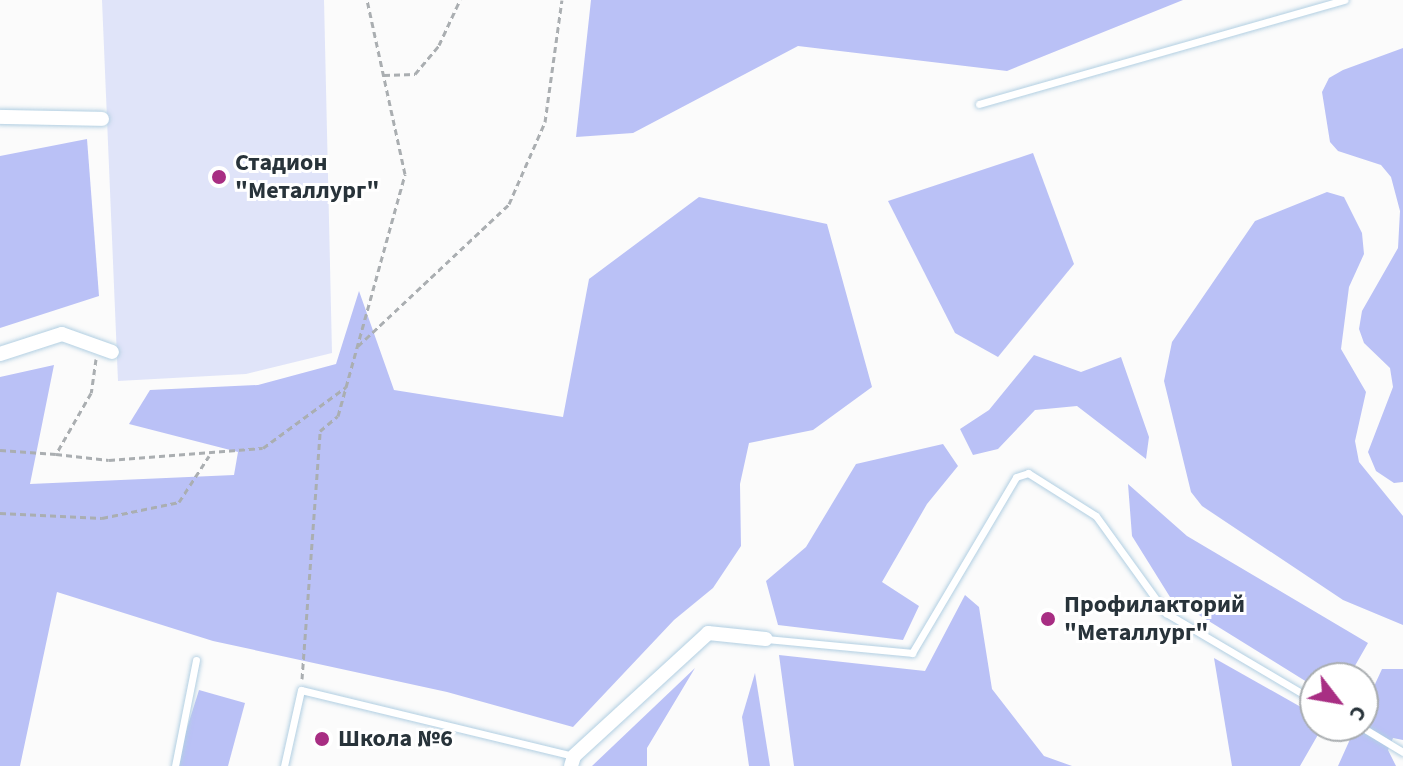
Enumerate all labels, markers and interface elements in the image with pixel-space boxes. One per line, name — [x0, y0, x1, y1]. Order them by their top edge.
place label: Стадион "Металлург" — [235, 149, 379, 205]
marker: Стадион "Металлург" — [210, 168, 228, 186]
place label: Профилакторий "Металлург" — [1064, 591, 1245, 647]
marker: Профилакторий "Металлург" — [1039, 610, 1057, 628]
north arrow — [1299, 662, 1379, 742]
text: С — [1341, 700, 1375, 727]
place label: Школа №6 — [338, 725, 453, 753]
marker: Школа №6 — [313, 730, 331, 748]

